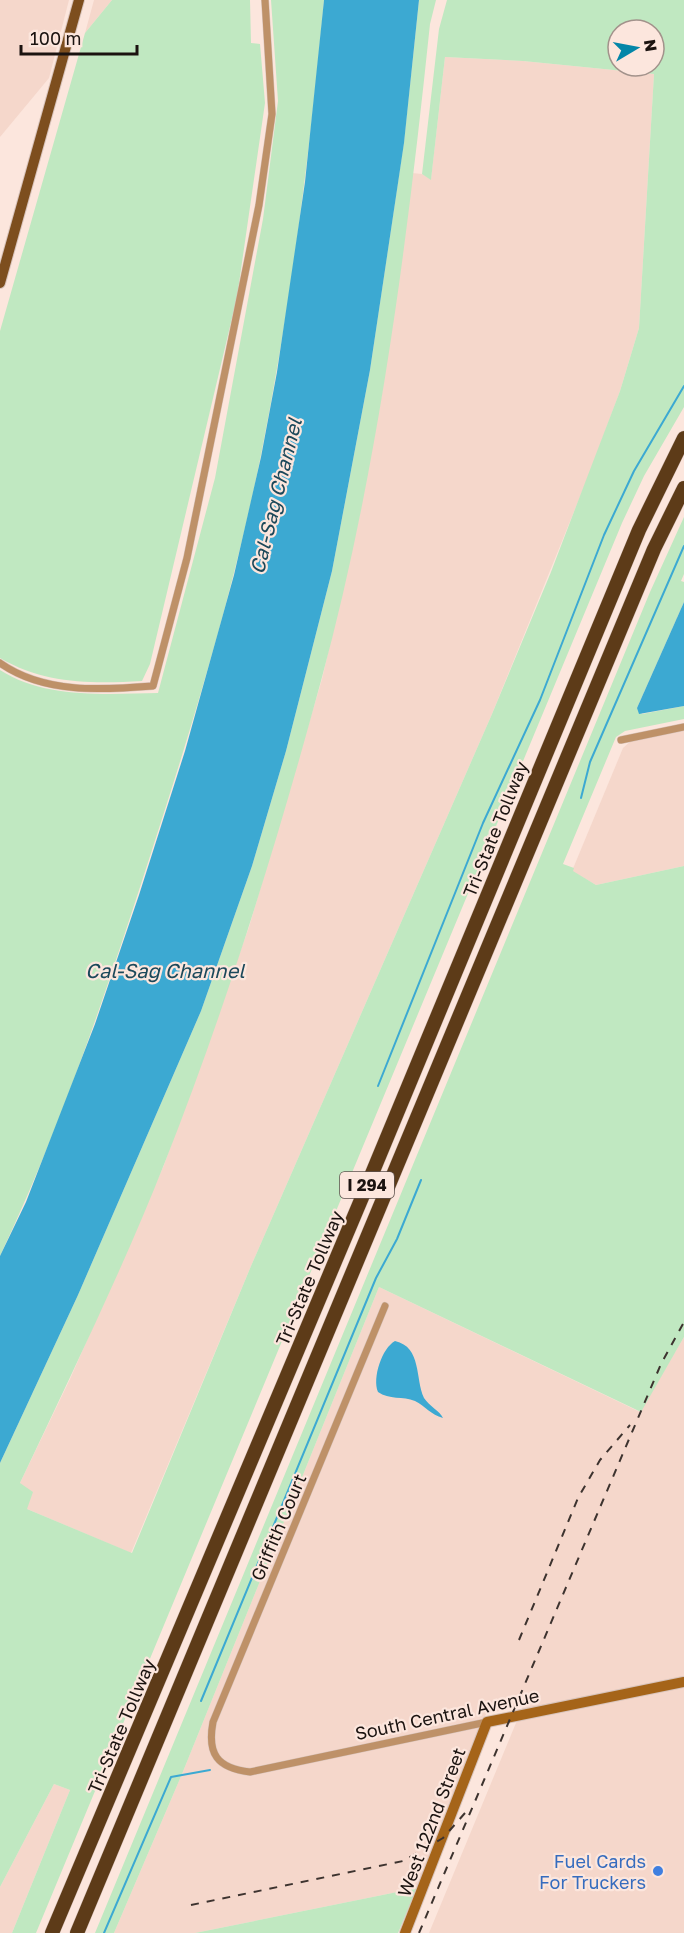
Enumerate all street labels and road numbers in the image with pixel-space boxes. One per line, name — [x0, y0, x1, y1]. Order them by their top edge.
street label: Tri-State Tollway — [458, 758, 532, 900]
road number: I 294 — [340, 1172, 394, 1198]
street label: Tri-State Tollway — [271, 1207, 347, 1349]
street label: Griffith Court — [246, 1470, 310, 1584]
street label: Tri-State Tollway — [83, 1655, 159, 1797]
street label: South Central Avenue — [353, 1684, 541, 1744]
street label: West 122nd Street — [392, 1744, 470, 1900]

